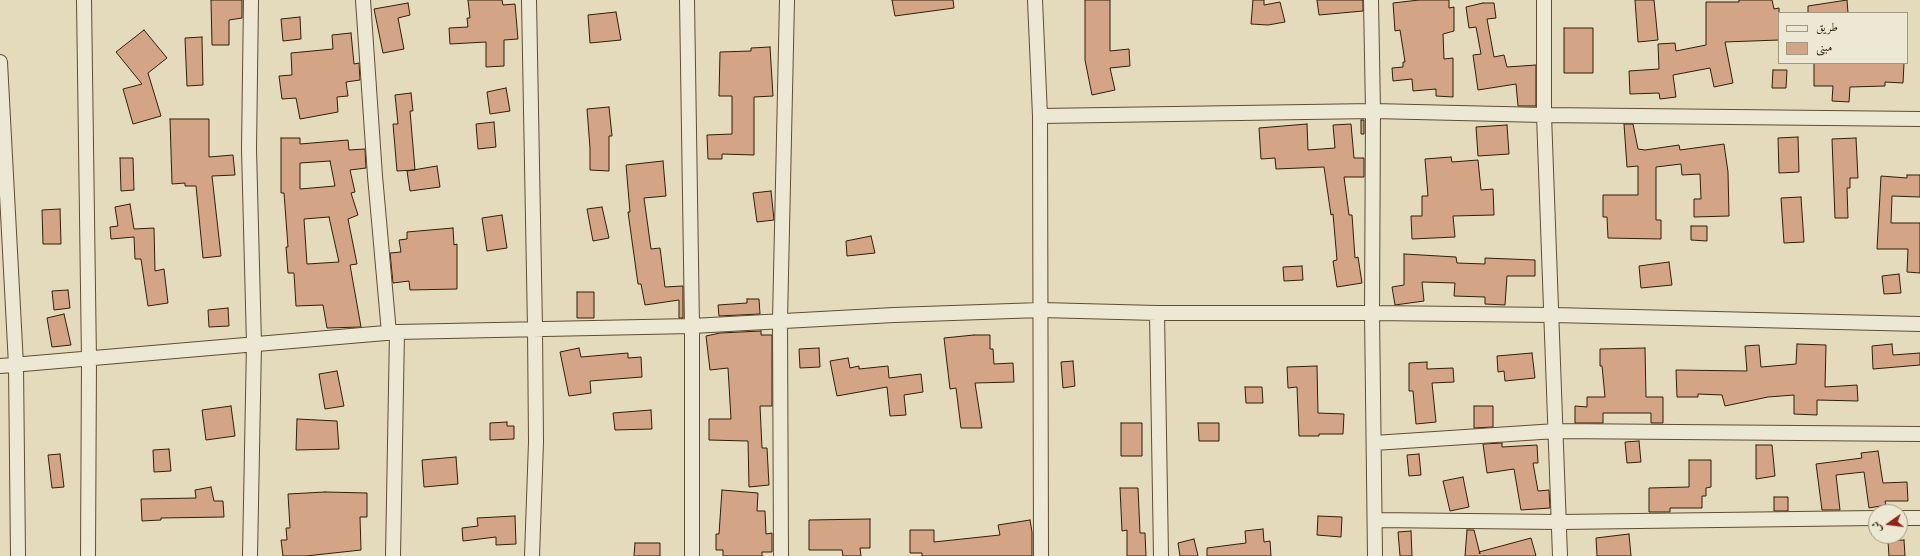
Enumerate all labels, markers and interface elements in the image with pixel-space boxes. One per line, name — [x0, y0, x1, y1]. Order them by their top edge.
legend — [1778, 12, 1908, 64]
text: طريق — [1816, 20, 1838, 35]
text: مبنى — [1816, 40, 1832, 55]
north arrow — [1868, 504, 1908, 544]
text: ش — [1869, 520, 1885, 534]

